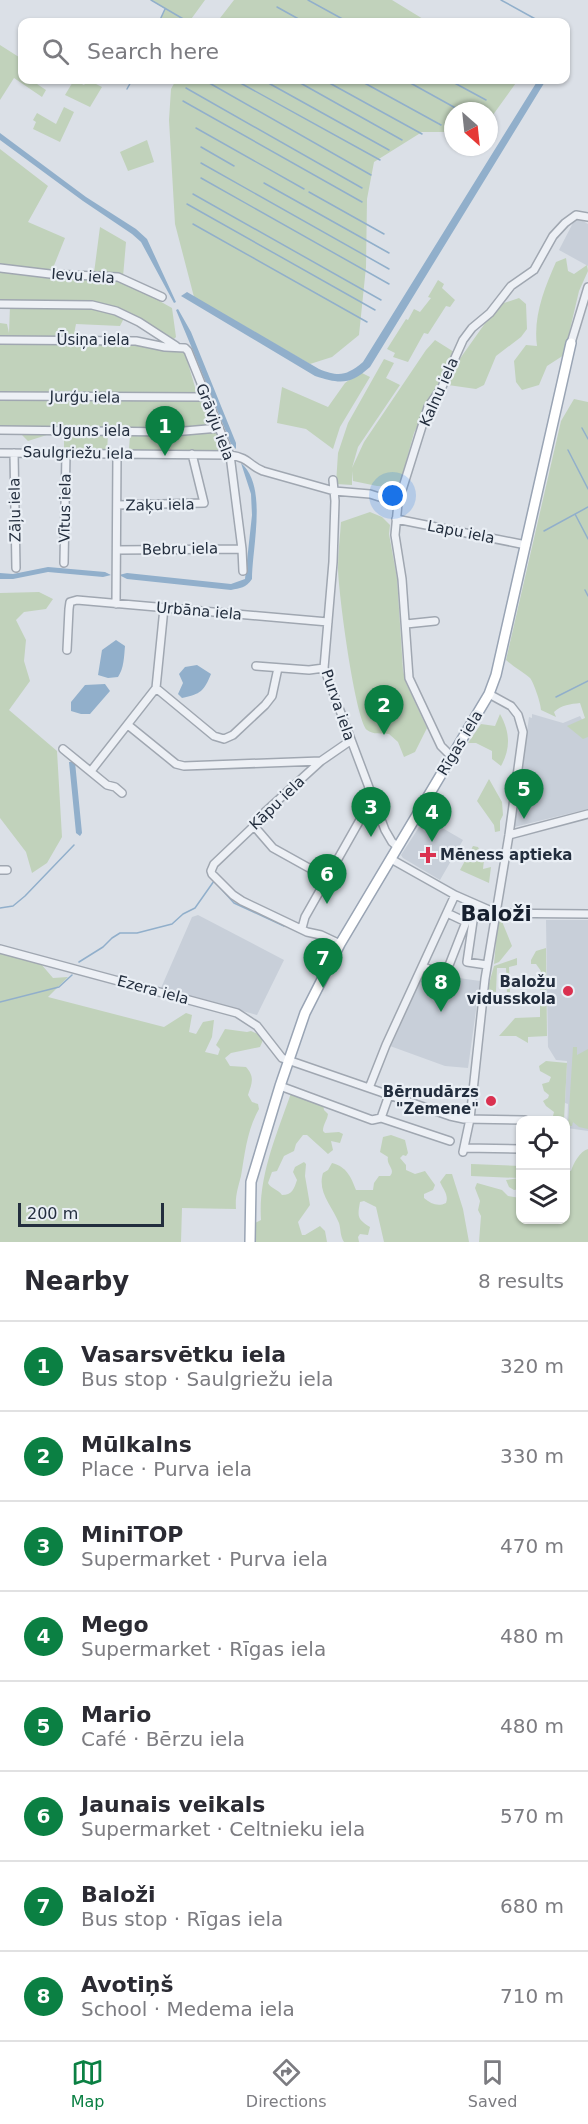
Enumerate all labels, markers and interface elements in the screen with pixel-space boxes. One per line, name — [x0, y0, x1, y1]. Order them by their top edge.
search box — [18, 18, 570, 84]
icon: search — [39, 35, 72, 68]
text: Search here — [87, 39, 219, 64]
north arrow — [444, 102, 498, 156]
street label: Ievu iela — [51, 265, 115, 287]
street label: Ūsiņa iela — [56, 330, 130, 349]
street label: Kalnu iela — [416, 355, 462, 429]
street label: Grāvju iela — [192, 381, 238, 463]
street label: Jurģu iela — [49, 387, 120, 407]
pin: 1 — [146, 406, 184, 456]
street label: Uguns iela — [52, 422, 130, 440]
street label: Saulgriežu iela — [23, 443, 133, 463]
street label: Vītus iela — [55, 473, 75, 543]
street label: Zāļu iela — [5, 478, 25, 542]
your location — [378, 481, 407, 510]
street label: Zaķu iela — [125, 495, 195, 515]
street label: Lapu iela — [426, 517, 496, 547]
street label: Bebru iela — [142, 539, 218, 559]
street label: Urbāna iela — [155, 598, 243, 624]
street label: Purva iela — [317, 667, 359, 743]
pin: 2 — [364, 686, 404, 735]
street label: Rīgas iela — [434, 707, 486, 779]
pin: 5 — [504, 770, 544, 819]
street label: Kāpu iela — [246, 772, 308, 834]
pin: 3 — [352, 788, 391, 837]
pin: 4 — [412, 792, 452, 842]
place label: Mēness aptieka — [440, 846, 572, 864]
marker: Mēness aptieka — [421, 848, 435, 862]
pin: 6 — [308, 854, 346, 904]
district label: Baloži — [460, 902, 532, 926]
pin: 7 — [304, 938, 342, 988]
pin: 8 — [422, 962, 460, 1012]
street label: Ezera iela — [115, 972, 191, 1008]
place label: Baložu vidusskola — [467, 973, 556, 1008]
marker: Baložu vidusskola — [561, 984, 575, 998]
place label: Bērnudārzs "Zemene" — [383, 1083, 479, 1118]
marker: Bērnudārzs "Zemene" — [484, 1094, 498, 1108]
map controls — [516, 1116, 570, 1224]
button: locate — [516, 1116, 570, 1170]
button: layers — [516, 1170, 570, 1224]
scale bar — [18, 1200, 164, 1228]
text: 200 m — [27, 1204, 78, 1223]
text: Nearby — [24, 1266, 129, 1296]
text: 8 results — [478, 1269, 564, 1293]
text: Vasarsvētku iela — [81, 1342, 286, 1367]
text: 1 — [37, 1354, 50, 1378]
text: 320 m — [500, 1354, 564, 1378]
text: Bus stop · Saulgriežu iela — [81, 1367, 334, 1391]
text: Mūlkalns — [81, 1432, 192, 1457]
text: 2 — [37, 1444, 50, 1468]
text: 330 m — [500, 1444, 564, 1468]
text: Place · Purva iela — [81, 1457, 252, 1481]
text: MiniTOP — [81, 1522, 183, 1547]
text: 3 — [37, 1534, 50, 1558]
text: 470 m — [500, 1534, 564, 1558]
text: Supermarket · Purva iela — [81, 1547, 328, 1571]
text: Mego — [81, 1612, 149, 1637]
text: 4 — [37, 1624, 50, 1648]
text: 480 m — [500, 1624, 564, 1648]
text: Supermarket · Rīgas iela — [81, 1637, 326, 1661]
text: Mario — [81, 1702, 151, 1727]
text: 5 — [37, 1714, 50, 1738]
text: 480 m — [500, 1714, 564, 1738]
text: Café · Bērzu iela — [81, 1727, 245, 1751]
text: Jaunais veikals — [81, 1792, 265, 1817]
text: 6 — [37, 1804, 50, 1828]
text: 570 m — [500, 1804, 564, 1828]
text: Supermarket · Celtnieku iela — [81, 1817, 365, 1841]
text: Baloži — [81, 1882, 156, 1907]
text: 7 — [37, 1894, 50, 1918]
text: 680 m — [500, 1894, 564, 1918]
text: Bus stop · Rīgas iela — [81, 1907, 283, 1931]
text: Avotiņš — [81, 1972, 174, 1997]
text: 8 — [37, 1984, 50, 2008]
text: 710 m — [500, 1984, 564, 2008]
text: School · Medema iela — [81, 1997, 295, 2021]
tab: Map — [71, 2056, 104, 2111]
tab: Directions — [246, 2056, 326, 2111]
tab: Saved — [468, 2056, 517, 2111]

